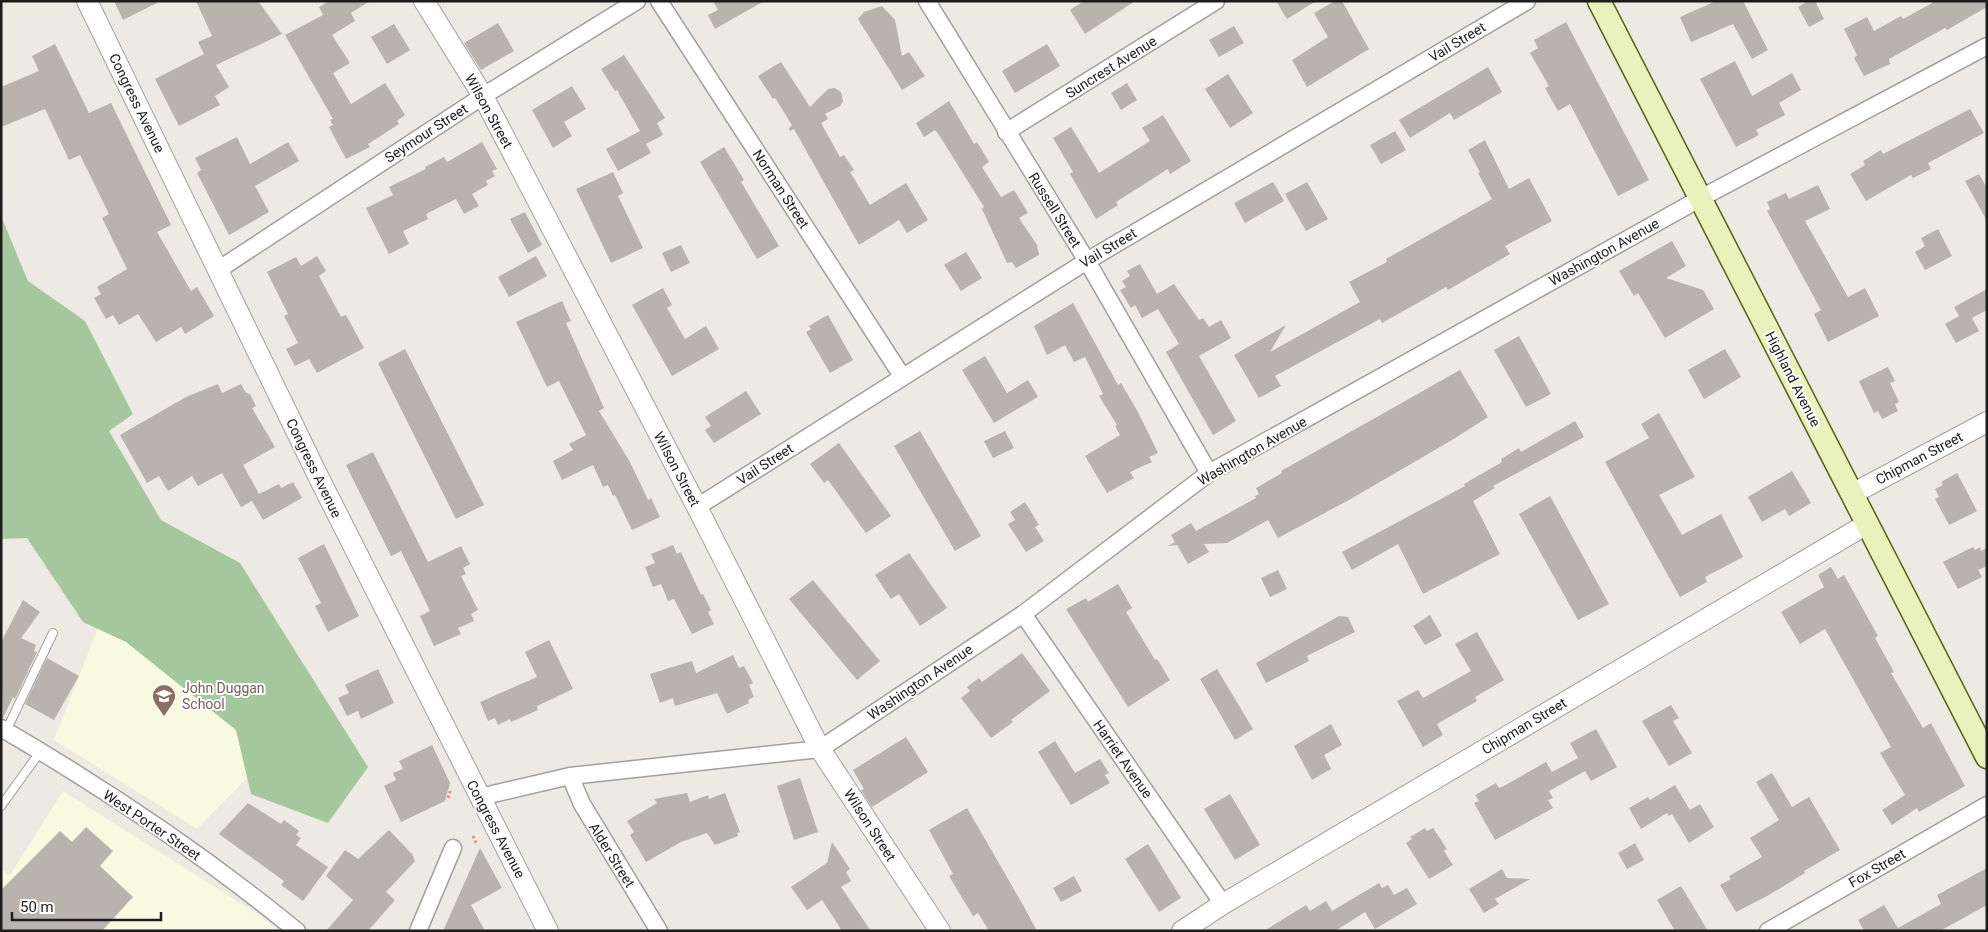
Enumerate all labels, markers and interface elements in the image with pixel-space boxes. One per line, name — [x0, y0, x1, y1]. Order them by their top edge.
street label: Vail Street — [1426, 19, 1489, 65]
street label: Suncrest Avenue — [1063, 33, 1159, 101]
street label: Congress Avenue — [106, 51, 168, 155]
street label: Wilson Street — [462, 71, 516, 151]
street label: Seymour Street — [382, 100, 471, 166]
street label: Norman Street — [750, 147, 813, 232]
street label: Russell Street — [1026, 170, 1085, 251]
street label: Washington Avenue — [1546, 215, 1662, 289]
street label: Vail Street — [1077, 225, 1140, 271]
street label: Highland Avenue — [1762, 329, 1824, 429]
street label: Washington Avenue — [1195, 413, 1309, 489]
street label: Congress Avenue — [283, 416, 345, 520]
street label: Chipman Street — [1873, 428, 1966, 488]
street label: Wilson Street — [651, 429, 704, 510]
street label: Vail Street — [734, 440, 796, 488]
street label: Washington Avenue — [864, 641, 976, 723]
place label: John Duggan School — [182, 680, 265, 712]
school or university icon: John Duggan School — [151, 683, 177, 717]
street label: Chipman Street — [1479, 694, 1570, 758]
street label: Harriet Avenue — [1090, 717, 1156, 801]
street label: Congress Avenue — [463, 777, 529, 881]
street label: Wilson Street — [841, 786, 899, 864]
street label: West Porter Street — [100, 787, 204, 864]
street label: Alder Street — [586, 820, 638, 891]
street label: Fox Street — [1846, 845, 1909, 891]
scale bar — [12, 890, 161, 922]
text: 50 m — [20, 898, 54, 916]

